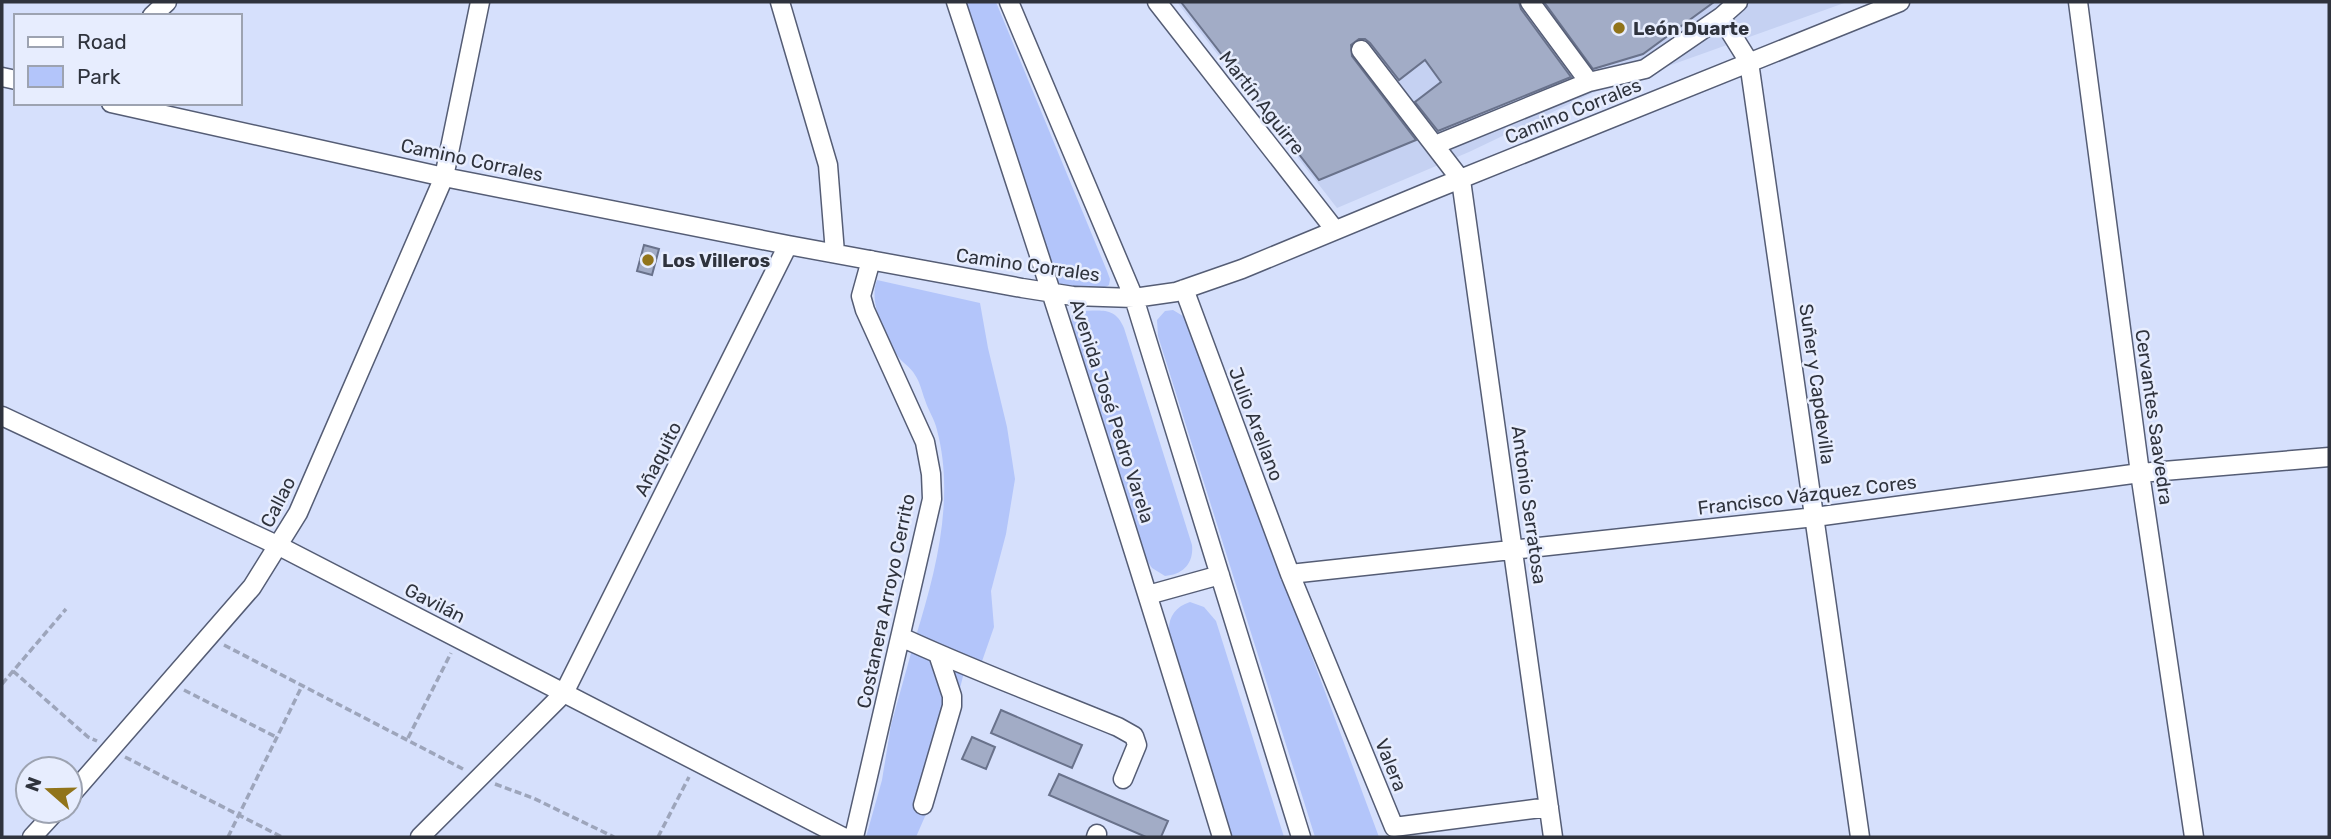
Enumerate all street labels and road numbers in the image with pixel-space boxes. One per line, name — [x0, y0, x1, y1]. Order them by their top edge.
street label: Martín Aguirre — [1214, 47, 1310, 159]
street label: Camino Corrales — [1501, 73, 1645, 149]
street label: Camino Corrales — [399, 134, 545, 186]
street label: Camino Corrales — [955, 244, 1101, 286]
street label: Avenida José Pedro Varela — [1065, 296, 1159, 526]
street label: Suñer y Capdevilla — [1794, 302, 1840, 466]
street label: Cervantes Saavedra — [2130, 328, 2178, 506]
street label: Julio Arellano — [1224, 364, 1288, 484]
street label: Añaquito — [629, 418, 687, 500]
street label: Antonio Serratosa — [1506, 424, 1552, 586]
street label: Francisco Vázquez Cores — [1696, 470, 1918, 520]
street label: Callao — [256, 473, 300, 531]
street label: Costanera Arroyo Cerrito — [852, 492, 920, 710]
street label: Gavilán — [401, 578, 469, 628]
street label: Valera — [1370, 735, 1412, 795]

